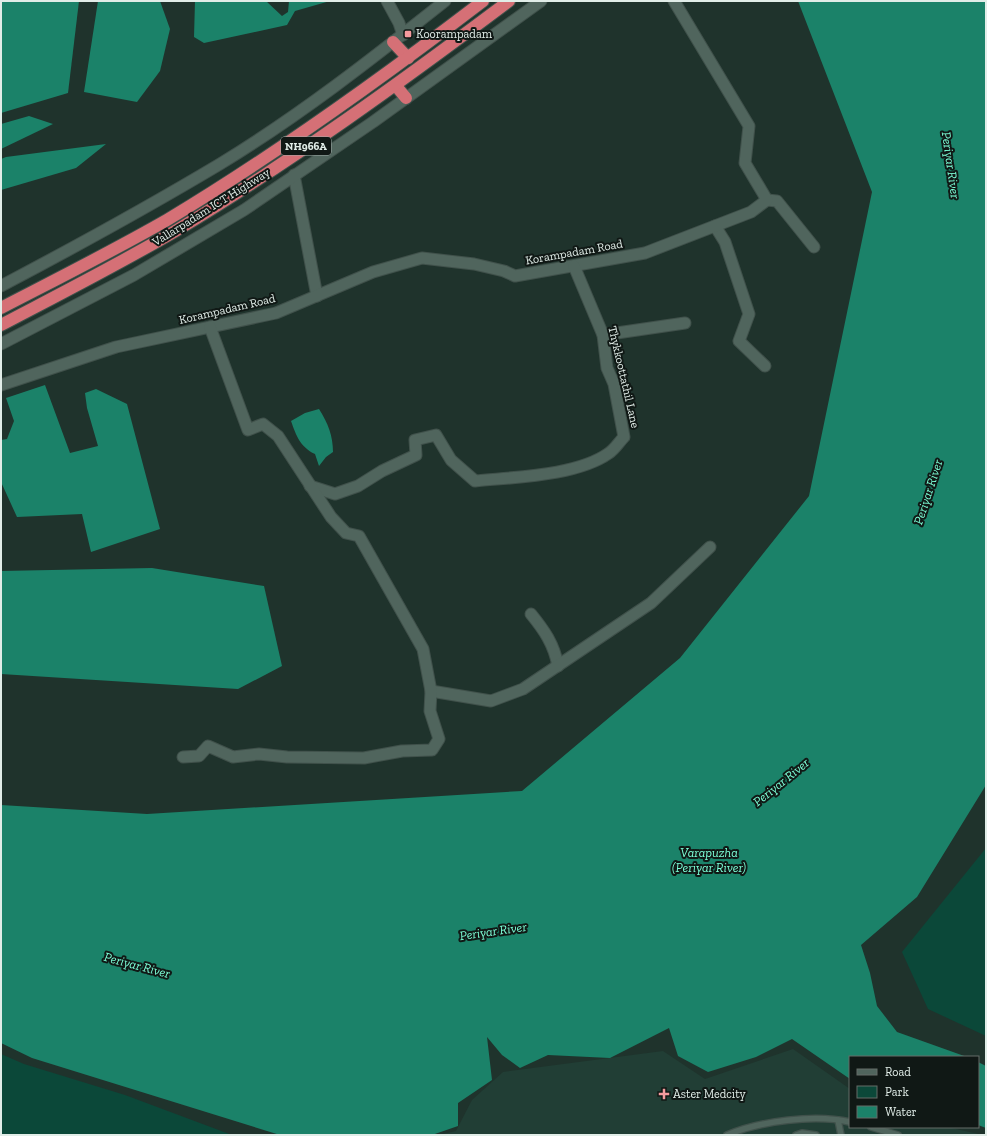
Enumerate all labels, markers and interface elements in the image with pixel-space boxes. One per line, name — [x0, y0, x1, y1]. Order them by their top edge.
place label: Koorampadam — [416, 27, 493, 41]
marker: Koorampadam — [403, 29, 413, 39]
water label: Periyar River — [939, 131, 963, 200]
road number: NH966A — [281, 137, 331, 155]
street label: Vallarpadam ICT Highway — [149, 165, 273, 249]
street label: Korampadam Road — [524, 236, 624, 267]
street label: Korampadam Road — [177, 291, 277, 327]
street label: Thykkoottathil Lane — [605, 325, 643, 430]
water label: Periyar River — [910, 457, 946, 526]
water label: Periyar River — [750, 755, 812, 809]
water label: Varapuzha (Periyar River) — [672, 845, 747, 875]
water label: Periyar River — [459, 919, 528, 943]
water label: Periyar River — [102, 949, 172, 981]
legend — [849, 1056, 979, 1128]
text: Road — [885, 1065, 911, 1079]
text: Park — [885, 1085, 910, 1099]
place label: Aster Medcity — [673, 1087, 747, 1101]
marker: Aster Medcity — [658, 1088, 670, 1100]
text: Water — [885, 1105, 917, 1119]

